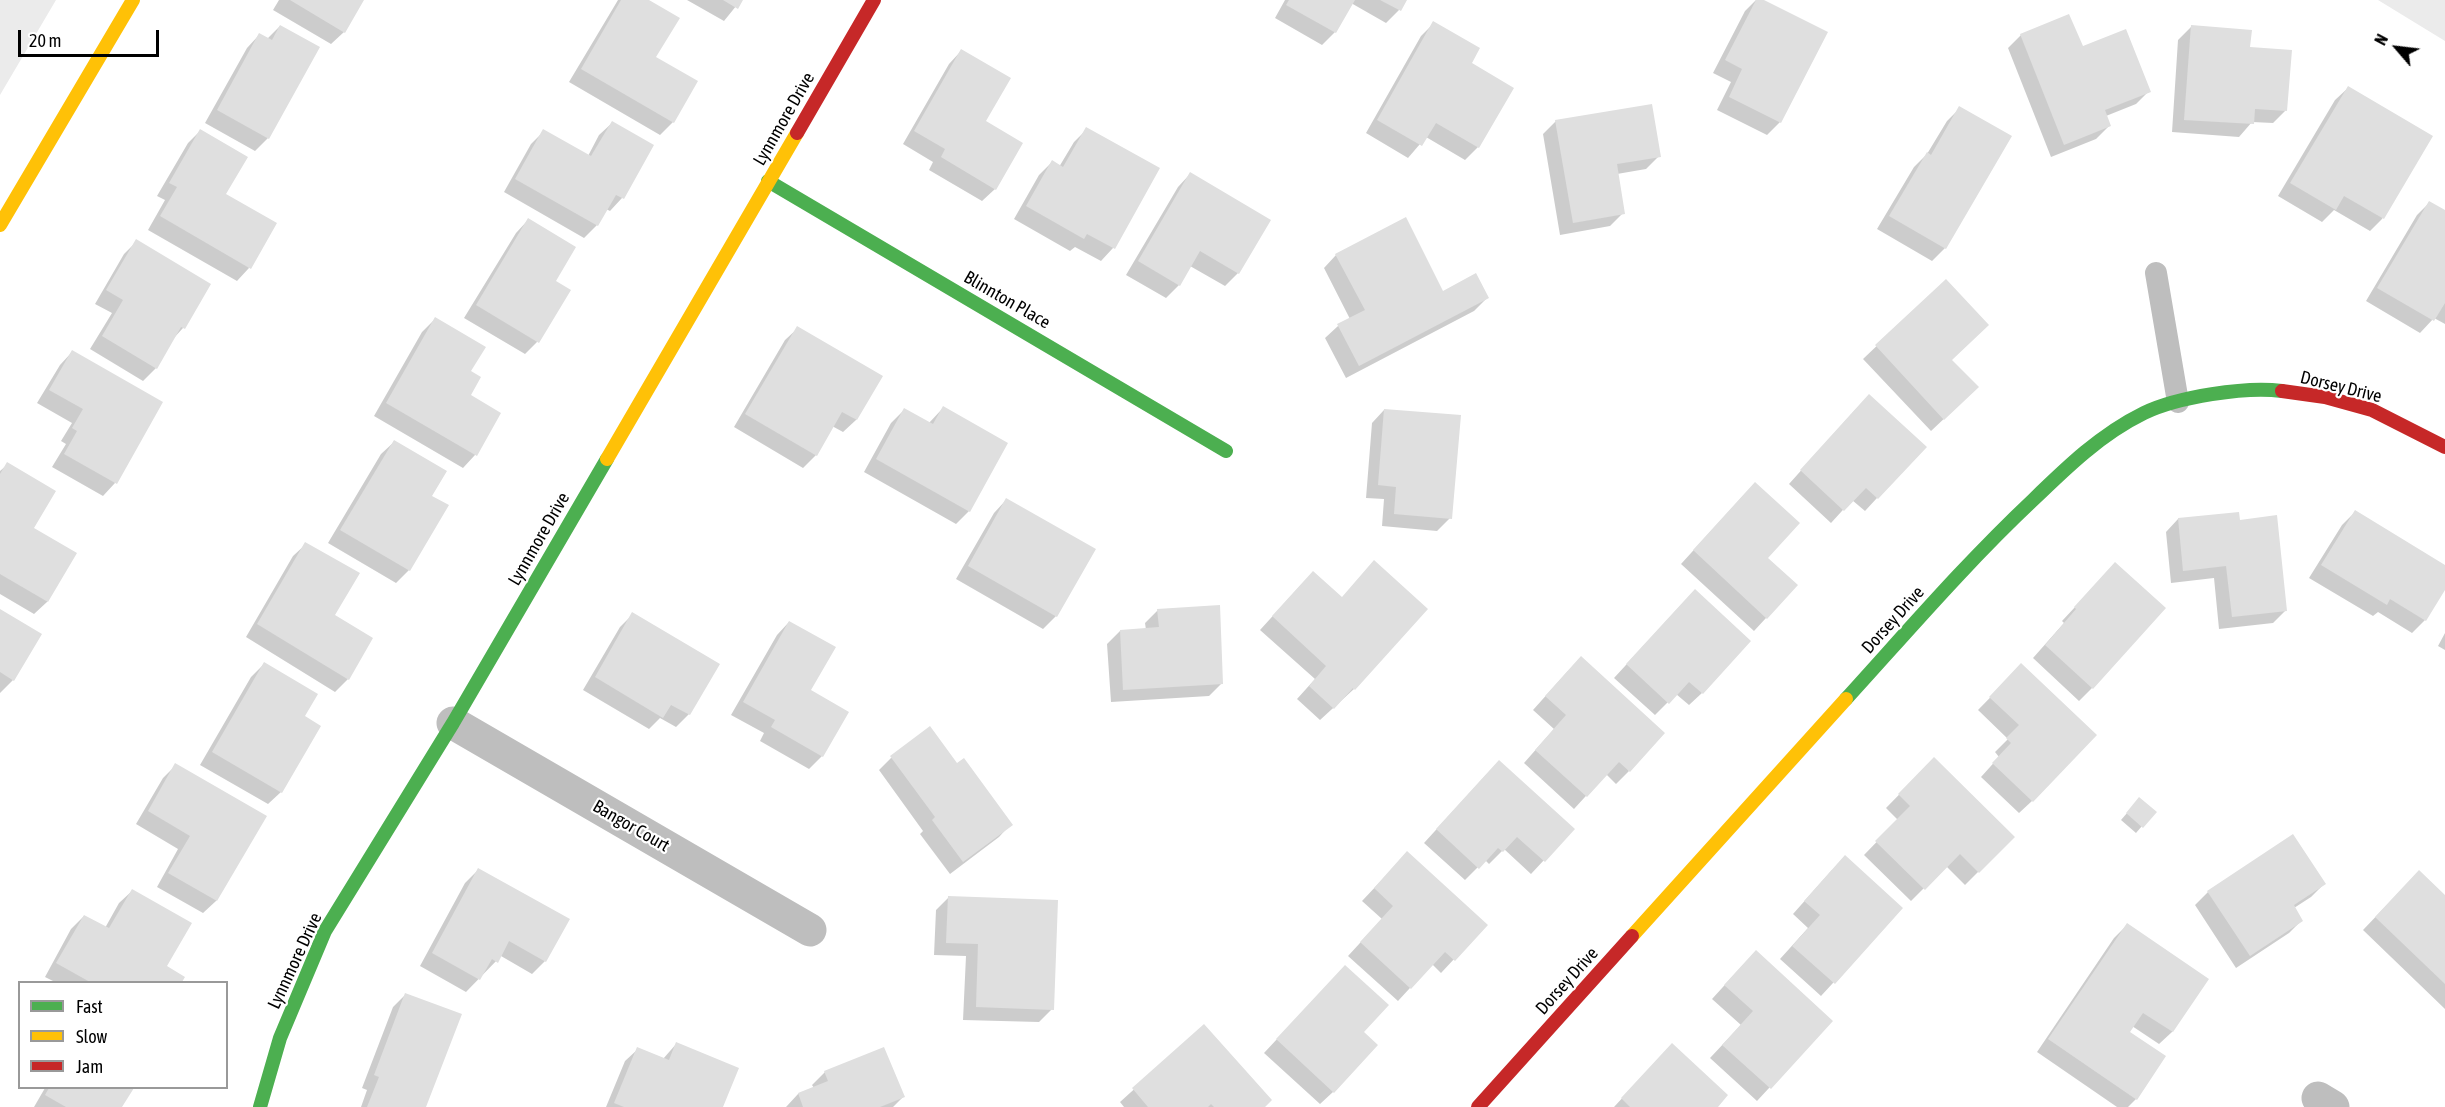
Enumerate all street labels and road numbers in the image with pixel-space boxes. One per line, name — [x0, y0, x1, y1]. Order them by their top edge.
street label: Lynnmore Drive — [749, 69, 819, 169]
street label: Blinnton Place — [960, 267, 1054, 333]
street label: Dorsey Drive — [2298, 366, 2384, 408]
street label: Lynnmore Drive — [504, 489, 574, 589]
street label: Dorsey Drive — [1857, 582, 1929, 658]
street label: Bangor Court — [589, 795, 673, 857]
street label: Lynnmore Drive — [263, 909, 327, 1013]
street label: Dorsey Drive — [1531, 943, 1603, 1019]

